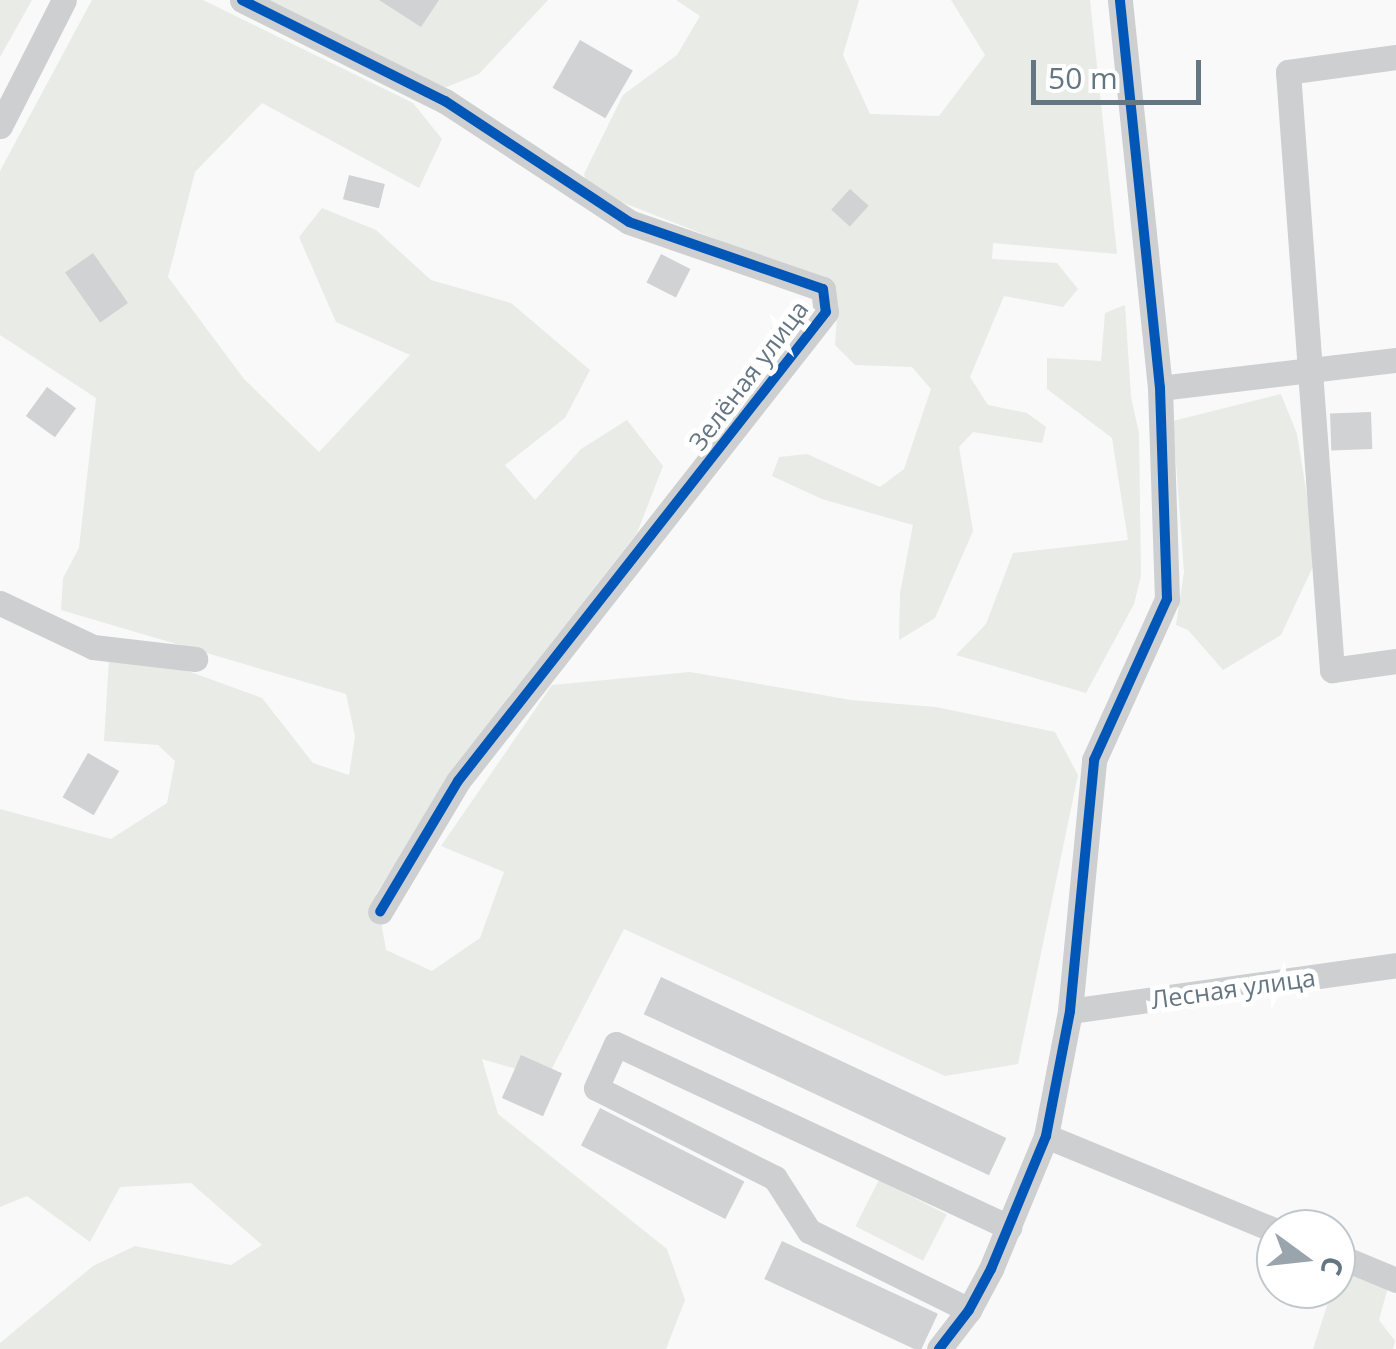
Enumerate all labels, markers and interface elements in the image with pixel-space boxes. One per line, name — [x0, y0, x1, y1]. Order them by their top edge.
scale bar — [1036, 40, 1206, 102]
text: 50 m — [1048, 57, 1118, 98]
street label: Зелёная улица — [682, 294, 814, 456]
street label: Лесная улица — [1149, 962, 1317, 1014]
north arrow — [1256, 1209, 1356, 1309]
text: С — [1312, 1253, 1354, 1280]

